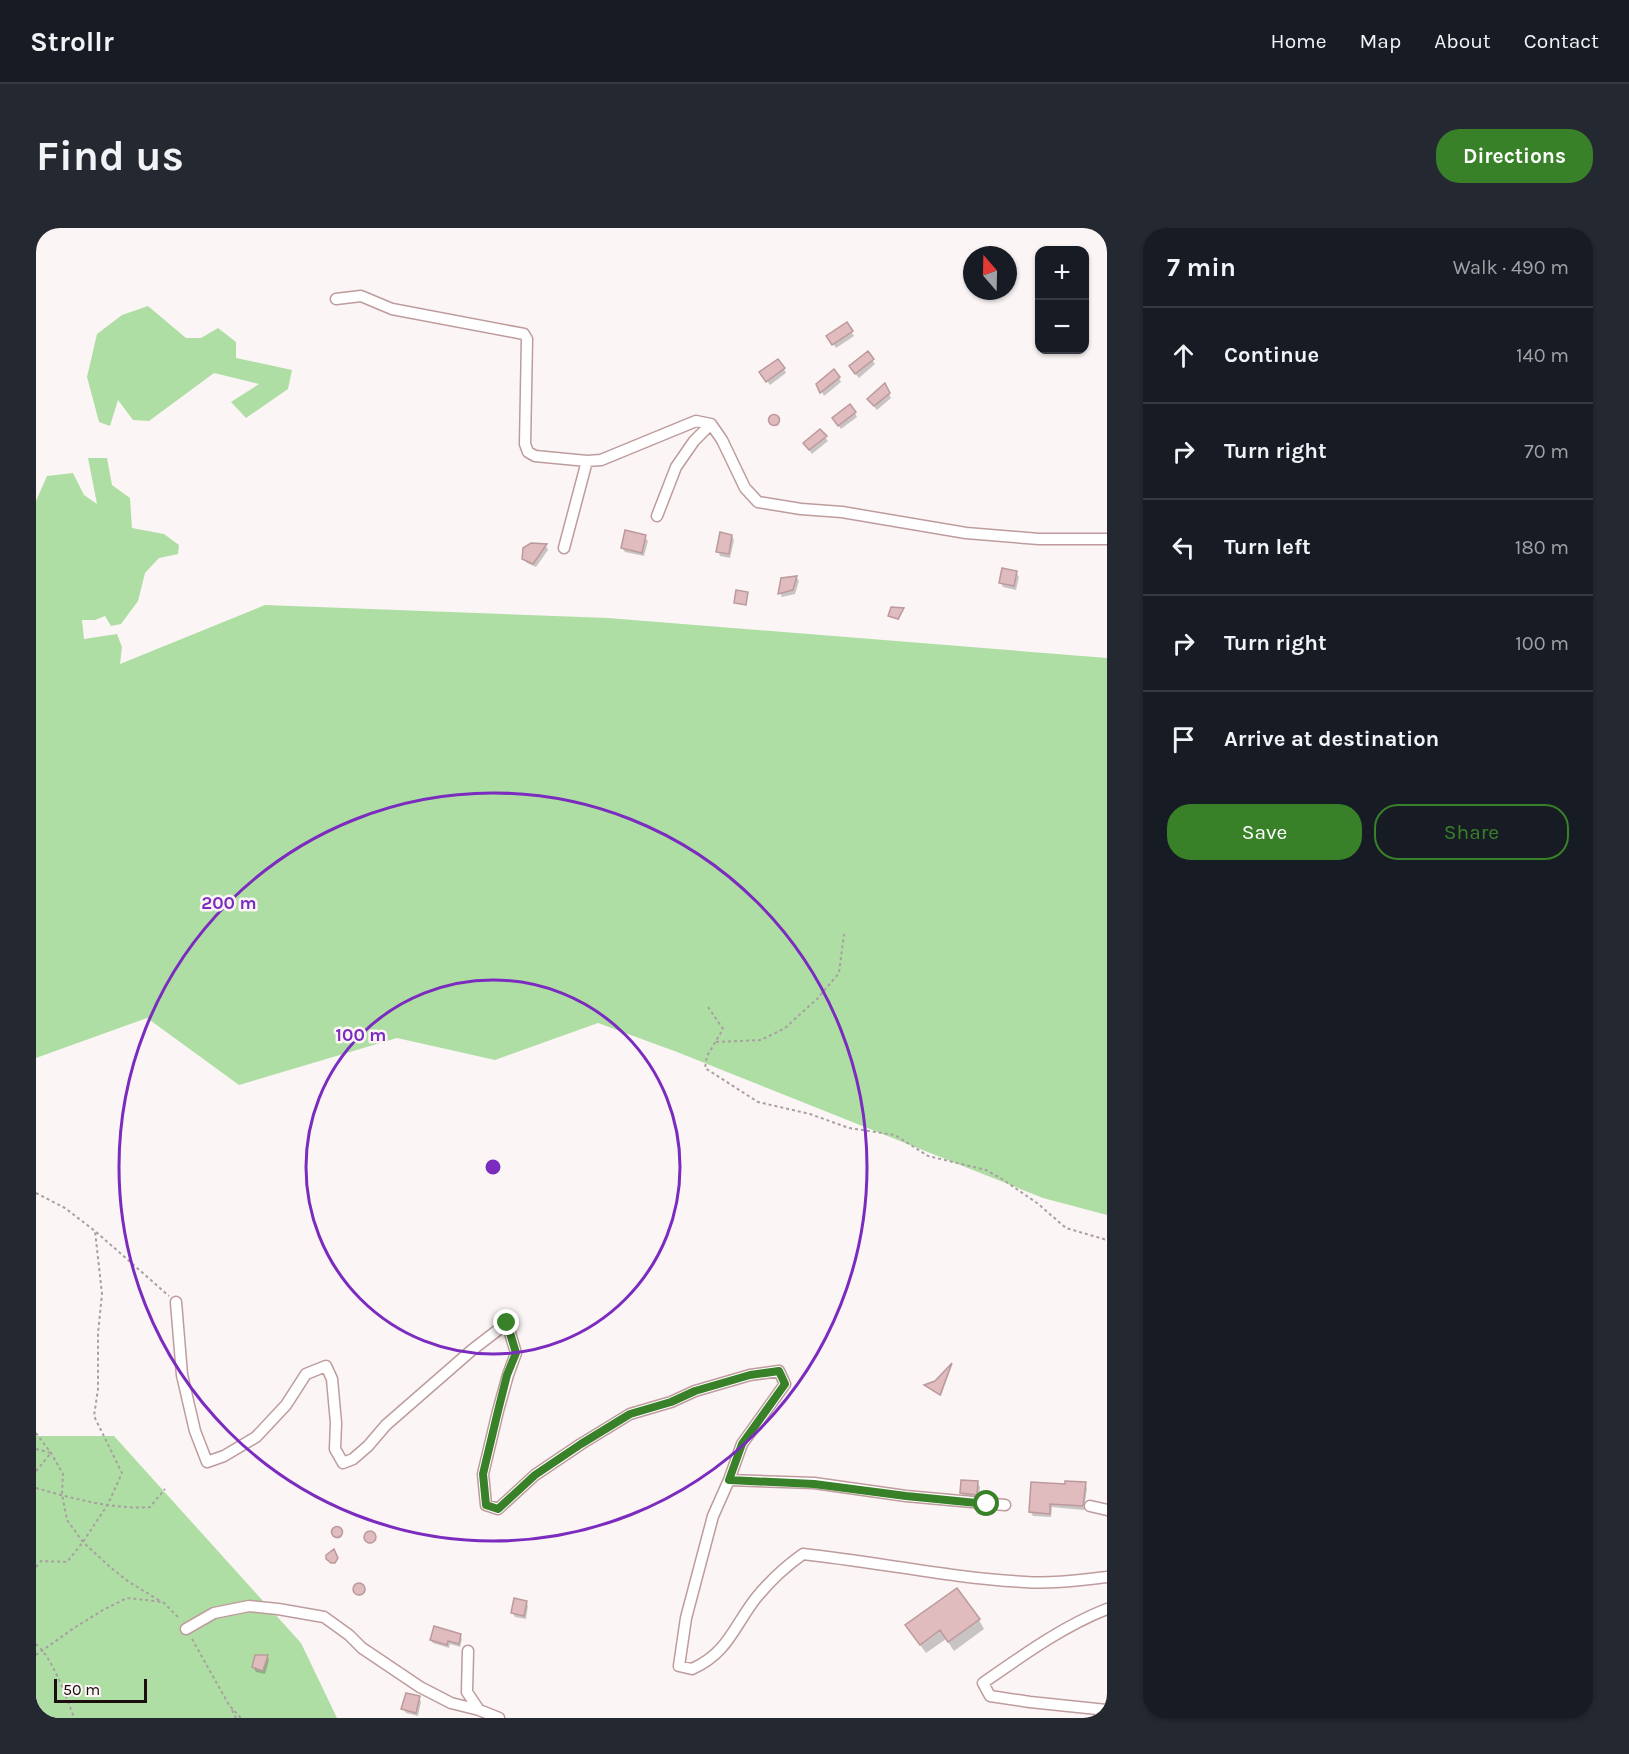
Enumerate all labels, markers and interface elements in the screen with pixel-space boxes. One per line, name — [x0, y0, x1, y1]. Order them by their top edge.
text: Strollr — [30, 25, 114, 58]
text: Home — [1271, 29, 1327, 53]
text: Map — [1360, 29, 1401, 53]
text: About — [1434, 29, 1491, 53]
text: Contact — [1524, 29, 1599, 53]
button: Directions — [1436, 129, 1593, 183]
text: Find us — [36, 131, 184, 181]
north arrow — [963, 246, 1017, 300]
map controls — [1035, 246, 1089, 354]
button: + — [1035, 246, 1089, 300]
text: 7 min — [1167, 252, 1236, 283]
text: Walk · 490 m — [1453, 256, 1569, 279]
button: − — [1035, 300, 1089, 354]
icon: ahead — [1167, 339, 1200, 372]
text: Continue — [1224, 342, 1319, 368]
text: 140 m — [1516, 344, 1569, 367]
icon: right — [1167, 435, 1200, 468]
text: Turn right — [1224, 438, 1327, 464]
text: 70 m — [1524, 440, 1569, 463]
icon: left — [1167, 531, 1200, 564]
text: Turn left — [1224, 534, 1311, 560]
text: 180 m — [1515, 536, 1569, 559]
icon: right — [1167, 627, 1200, 660]
text: Turn right — [1224, 630, 1327, 656]
text: 100 m — [1515, 632, 1569, 655]
icon: arrive — [1167, 723, 1200, 756]
text: Arrive at destination — [1224, 726, 1439, 752]
button: Save — [1167, 804, 1362, 860]
button: Share — [1374, 804, 1569, 860]
text: 200 m — [201, 892, 257, 914]
text: 100 m — [336, 1024, 386, 1046]
centre of rings — [483, 1157, 503, 1177]
route end — [493, 1309, 519, 1335]
route start — [973, 1490, 999, 1516]
scale bar — [54, 1676, 147, 1704]
text: 50 m — [63, 1680, 100, 1699]

